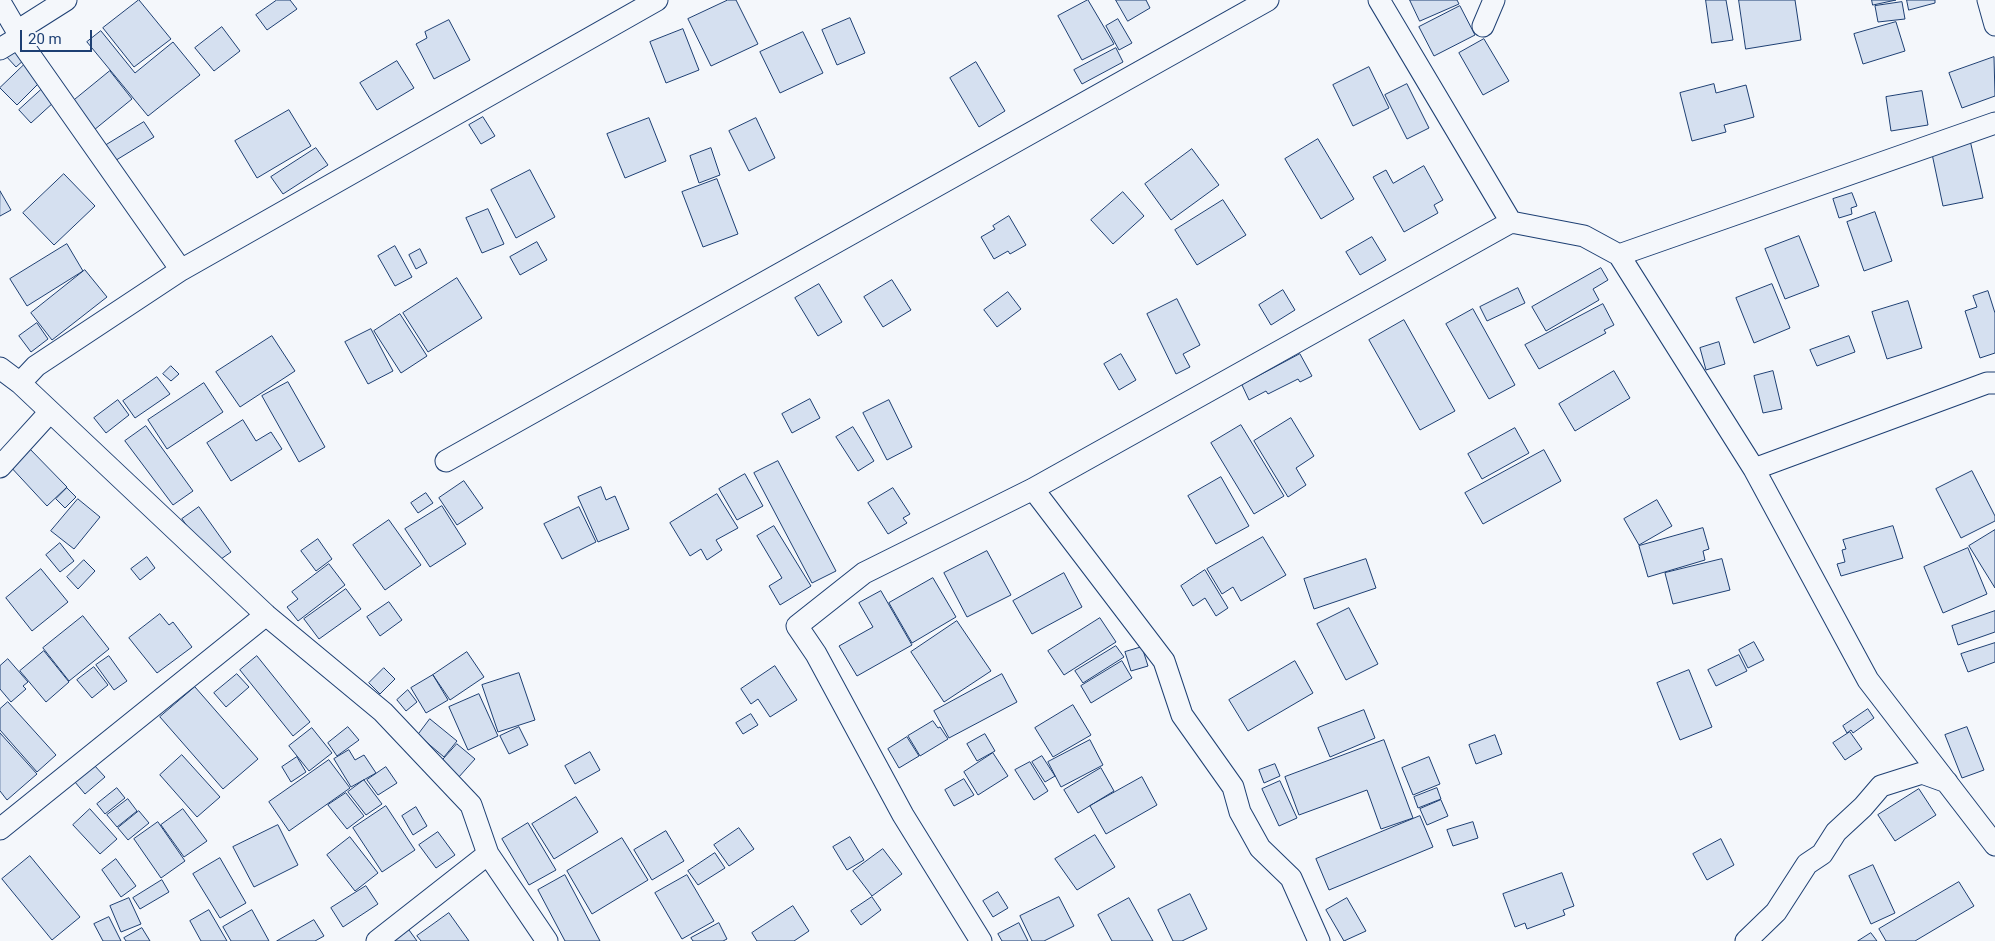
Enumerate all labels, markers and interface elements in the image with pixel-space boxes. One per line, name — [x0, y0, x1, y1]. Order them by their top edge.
scale bar — [22, 20, 95, 52]
text: 20 m — [28, 30, 62, 48]

